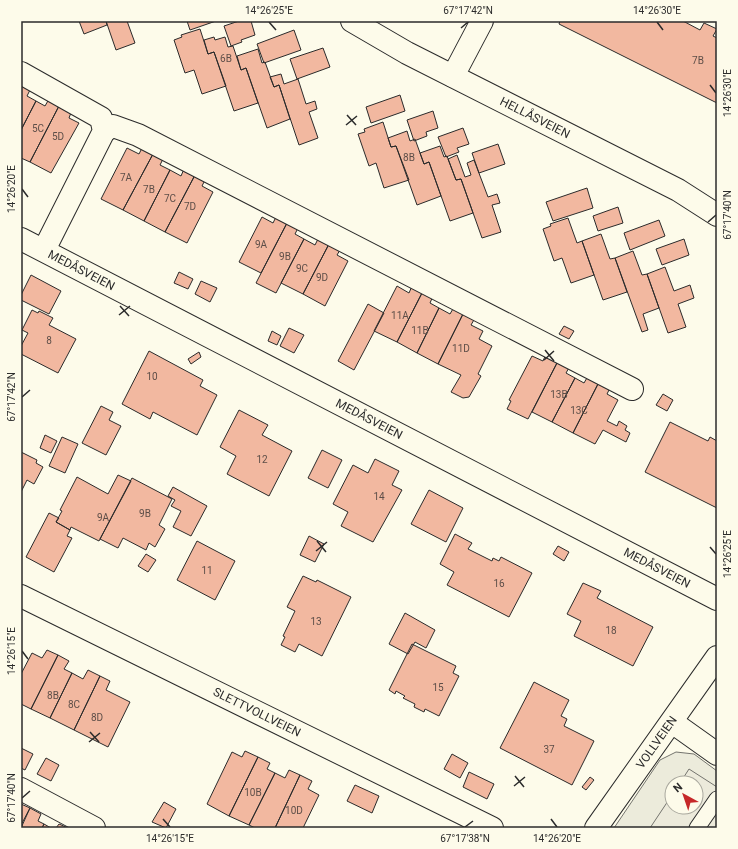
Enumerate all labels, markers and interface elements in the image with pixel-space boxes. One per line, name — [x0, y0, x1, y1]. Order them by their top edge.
text: 14°26'25"E — [245, 5, 293, 16]
text: 67°17'42"N — [443, 5, 493, 16]
text: 14°26'30"E — [633, 5, 681, 16]
house number: 6B — [220, 53, 232, 64]
house number: 7B — [692, 55, 704, 66]
text: 14°26'30"E — [722, 69, 733, 117]
street label: HELLÅSVEIEN — [498, 94, 572, 141]
house number: 5C — [32, 123, 45, 134]
house number: 5D — [52, 131, 64, 142]
house number: 8B — [403, 152, 415, 163]
text: 14°26'20"E — [6, 165, 17, 213]
house number: 7A — [120, 172, 133, 183]
house number: 7B — [143, 184, 155, 195]
text: 67°17'40"N — [722, 190, 733, 240]
house number: 7C — [164, 193, 177, 204]
house number: 7D — [184, 201, 196, 212]
house number: 9A — [255, 239, 268, 250]
street label: MEDÅSVEIEN — [46, 247, 117, 293]
house number: 9B — [279, 251, 291, 262]
house number: 9C — [296, 263, 309, 274]
house number: 9D — [316, 272, 328, 283]
house number: 11A — [391, 310, 409, 321]
house number: 11B — [411, 325, 429, 336]
house number: 8 — [46, 335, 52, 346]
house number: 11D — [452, 343, 470, 354]
house number: 10 — [146, 371, 158, 382]
text: 67°17'42"N — [6, 372, 17, 422]
house number: 13B — [550, 389, 568, 400]
street label: MEDÅSVEIEN — [333, 396, 405, 442]
house number: 13C — [570, 405, 588, 416]
house number: 12 — [256, 454, 268, 465]
house number: 14 — [373, 491, 385, 502]
house number: 9B — [139, 508, 151, 519]
house number: 9A — [97, 512, 110, 523]
text: 14°26'25"E — [722, 530, 733, 578]
street label: MEDÅSVEIEN — [621, 545, 693, 591]
house number: 11 — [201, 565, 213, 576]
house number: 16 — [493, 578, 505, 589]
house number: 13 — [310, 616, 322, 627]
house number: 18 — [605, 625, 617, 636]
text: 14°26'15"E — [6, 627, 17, 675]
house number: 15 — [432, 682, 444, 693]
street label: SLETTVOLLVEIEN — [211, 685, 303, 740]
house number: 8B — [47, 690, 59, 701]
house number: 8C — [68, 699, 81, 710]
house number: 8D — [91, 712, 103, 723]
street label: VOLLVEIEN — [633, 713, 680, 771]
house number: 37 — [543, 744, 555, 755]
text: 67°17'40"N — [6, 773, 17, 823]
north arrow — [664, 775, 704, 815]
text: N — [671, 780, 685, 795]
house number: 10B — [244, 787, 262, 798]
house number: 10D — [285, 805, 303, 816]
text: 14°26'15"E — [146, 833, 194, 844]
text: 67°17'38"N — [440, 833, 490, 844]
text: 14°26'20"E — [533, 833, 581, 844]

